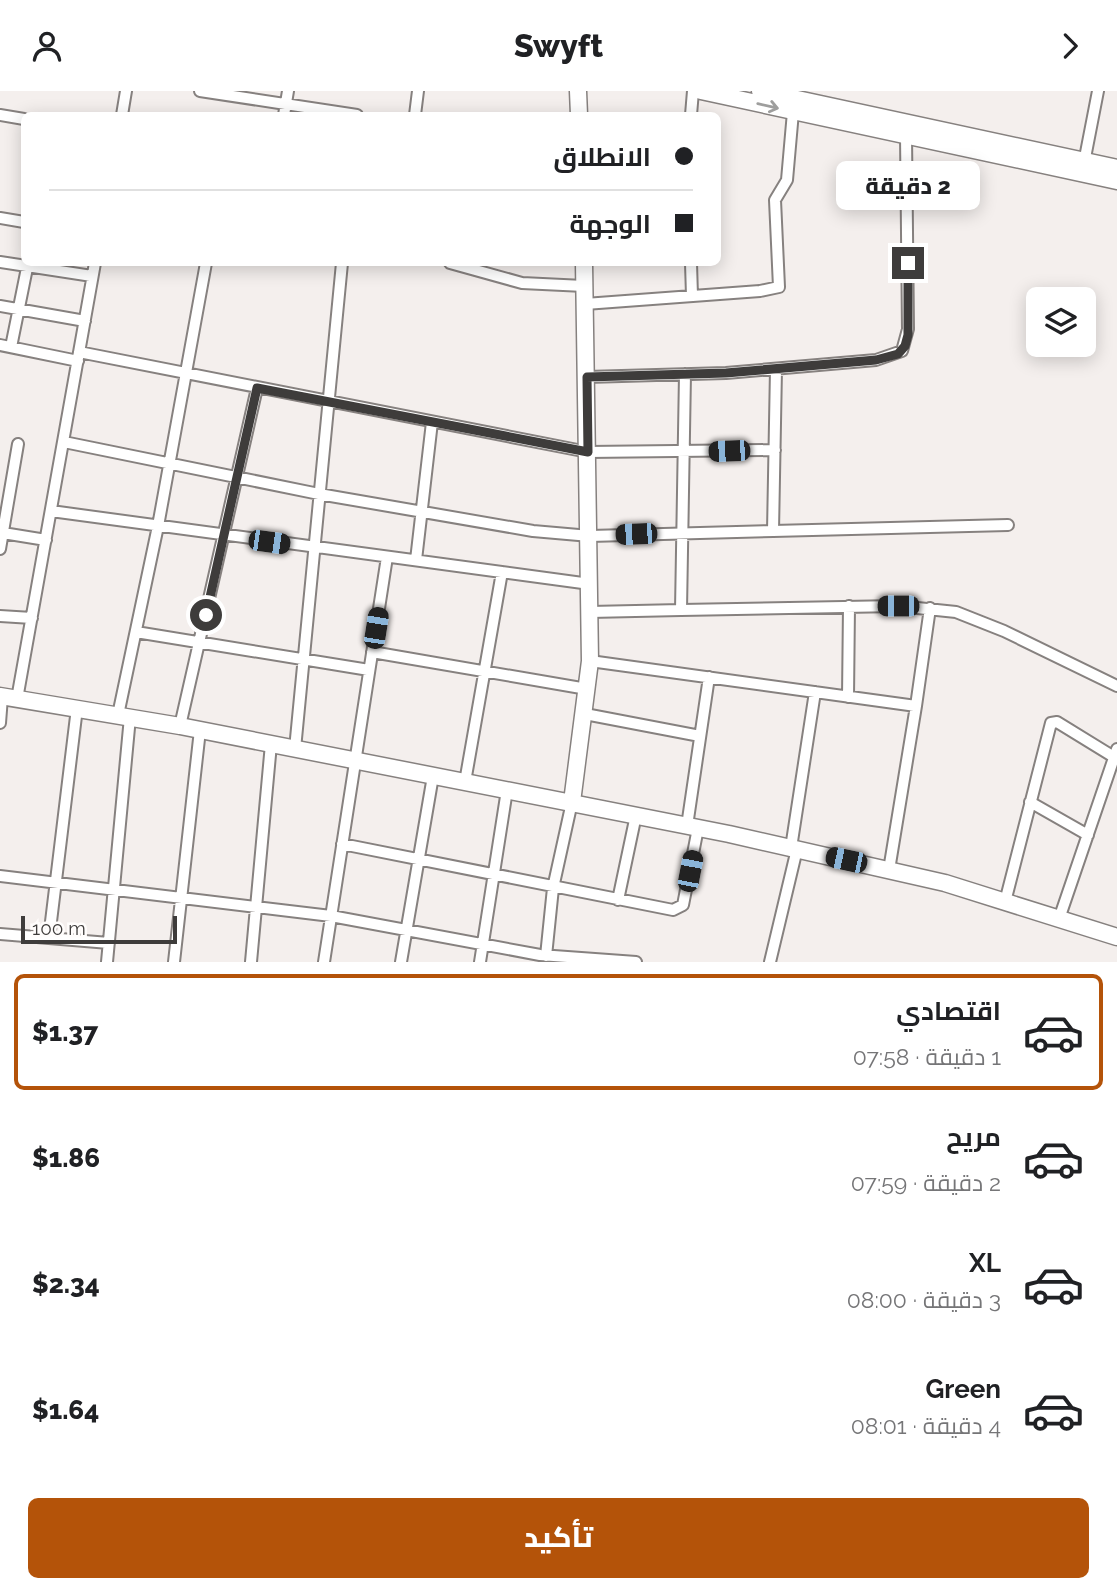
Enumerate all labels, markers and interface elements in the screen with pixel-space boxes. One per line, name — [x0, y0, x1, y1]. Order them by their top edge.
icon: person — [28, 27, 66, 65]
text: Swyft — [514, 27, 603, 64]
icon: forward — [1051, 27, 1089, 65]
one-way arrow — [756, 100, 779, 114]
text: الانطلاق — [553, 142, 651, 172]
callout: 2 دقيقة — [836, 162, 980, 211]
text: 2 دقيقة — [865, 172, 951, 199]
text: الوجهة — [570, 209, 651, 239]
route end — [892, 247, 924, 279]
map controls — [1026, 287, 1096, 357]
button: layers — [1026, 287, 1096, 357]
car — [708, 440, 751, 462]
car — [615, 523, 658, 545]
car — [247, 529, 292, 555]
car — [878, 596, 920, 617]
route start — [190, 599, 222, 631]
car — [363, 606, 390, 650]
car — [824, 845, 869, 875]
car — [676, 848, 705, 894]
scale bar — [21, 913, 177, 945]
text: 100 m — [32, 917, 86, 939]
text: اقتصادي — [896, 996, 1001, 1026]
icon: car — [1022, 1001, 1085, 1064]
text: $1.37 — [32, 1017, 98, 1047]
text: 1 دقيقة · 07:58 — [853, 1043, 1001, 1070]
text: مريح — [946, 1122, 1001, 1152]
icon: car — [1022, 1127, 1085, 1190]
text: $1.86 — [32, 1143, 100, 1173]
text: 2 دقيقة · 07:59 — [851, 1169, 1001, 1196]
text: XL — [969, 1248, 1001, 1278]
icon: car — [1022, 1253, 1085, 1316]
text: $2.34 — [32, 1269, 100, 1299]
text: 3 دقيقة · 08:00 — [847, 1286, 1001, 1313]
text: Green — [925, 1374, 1001, 1404]
icon: car — [1022, 1379, 1085, 1442]
text: $1.64 — [32, 1395, 99, 1425]
text: 4 دقيقة · 08:01 — [851, 1412, 1001, 1439]
button: تأكيد — [28, 1498, 1089, 1578]

